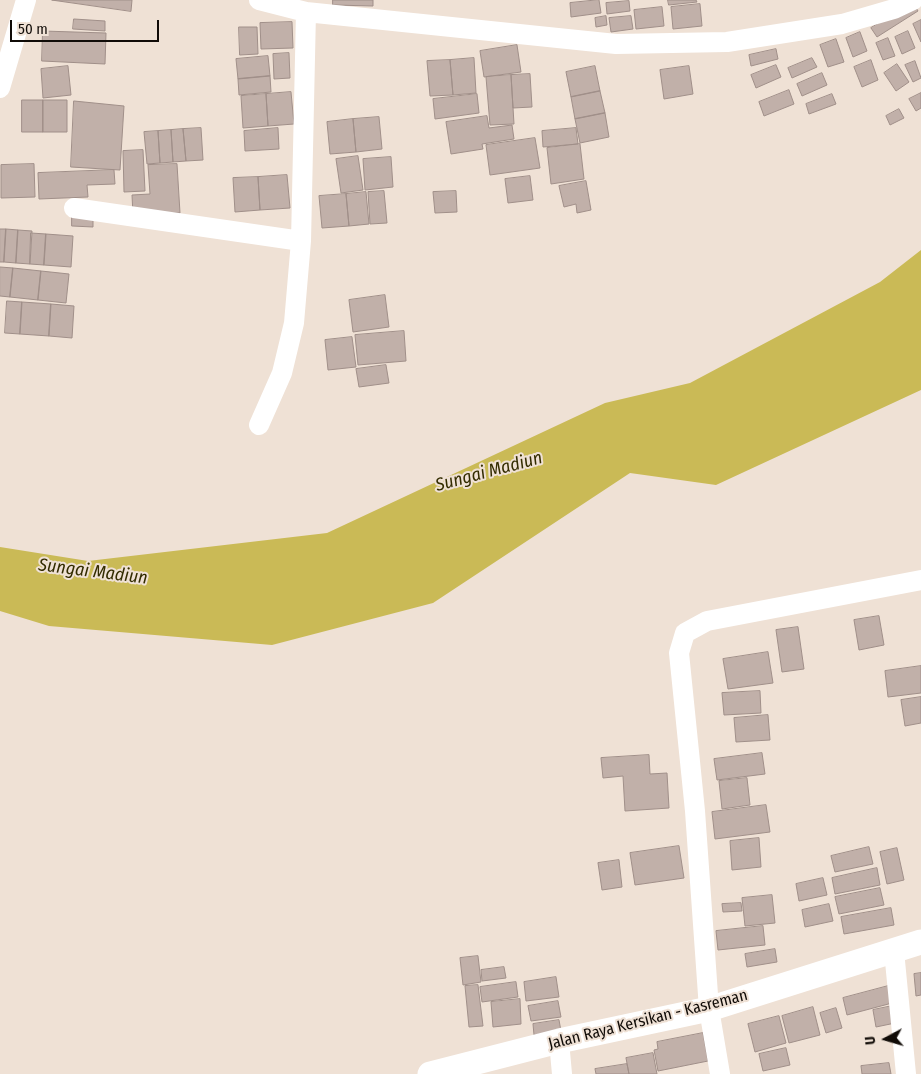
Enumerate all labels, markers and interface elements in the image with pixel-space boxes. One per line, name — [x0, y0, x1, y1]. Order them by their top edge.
scale bar — [12, 10, 161, 42]
text: 50 m — [18, 20, 48, 38]
water label: Sungai Madiun — [433, 447, 545, 497]
water label: Sungai Madiun — [37, 555, 149, 589]
street label: Jalan Raya Kersikan - Kasreman — [546, 986, 750, 1054]
north arrow — [861, 1014, 911, 1064]
text: U — [862, 1036, 879, 1046]

